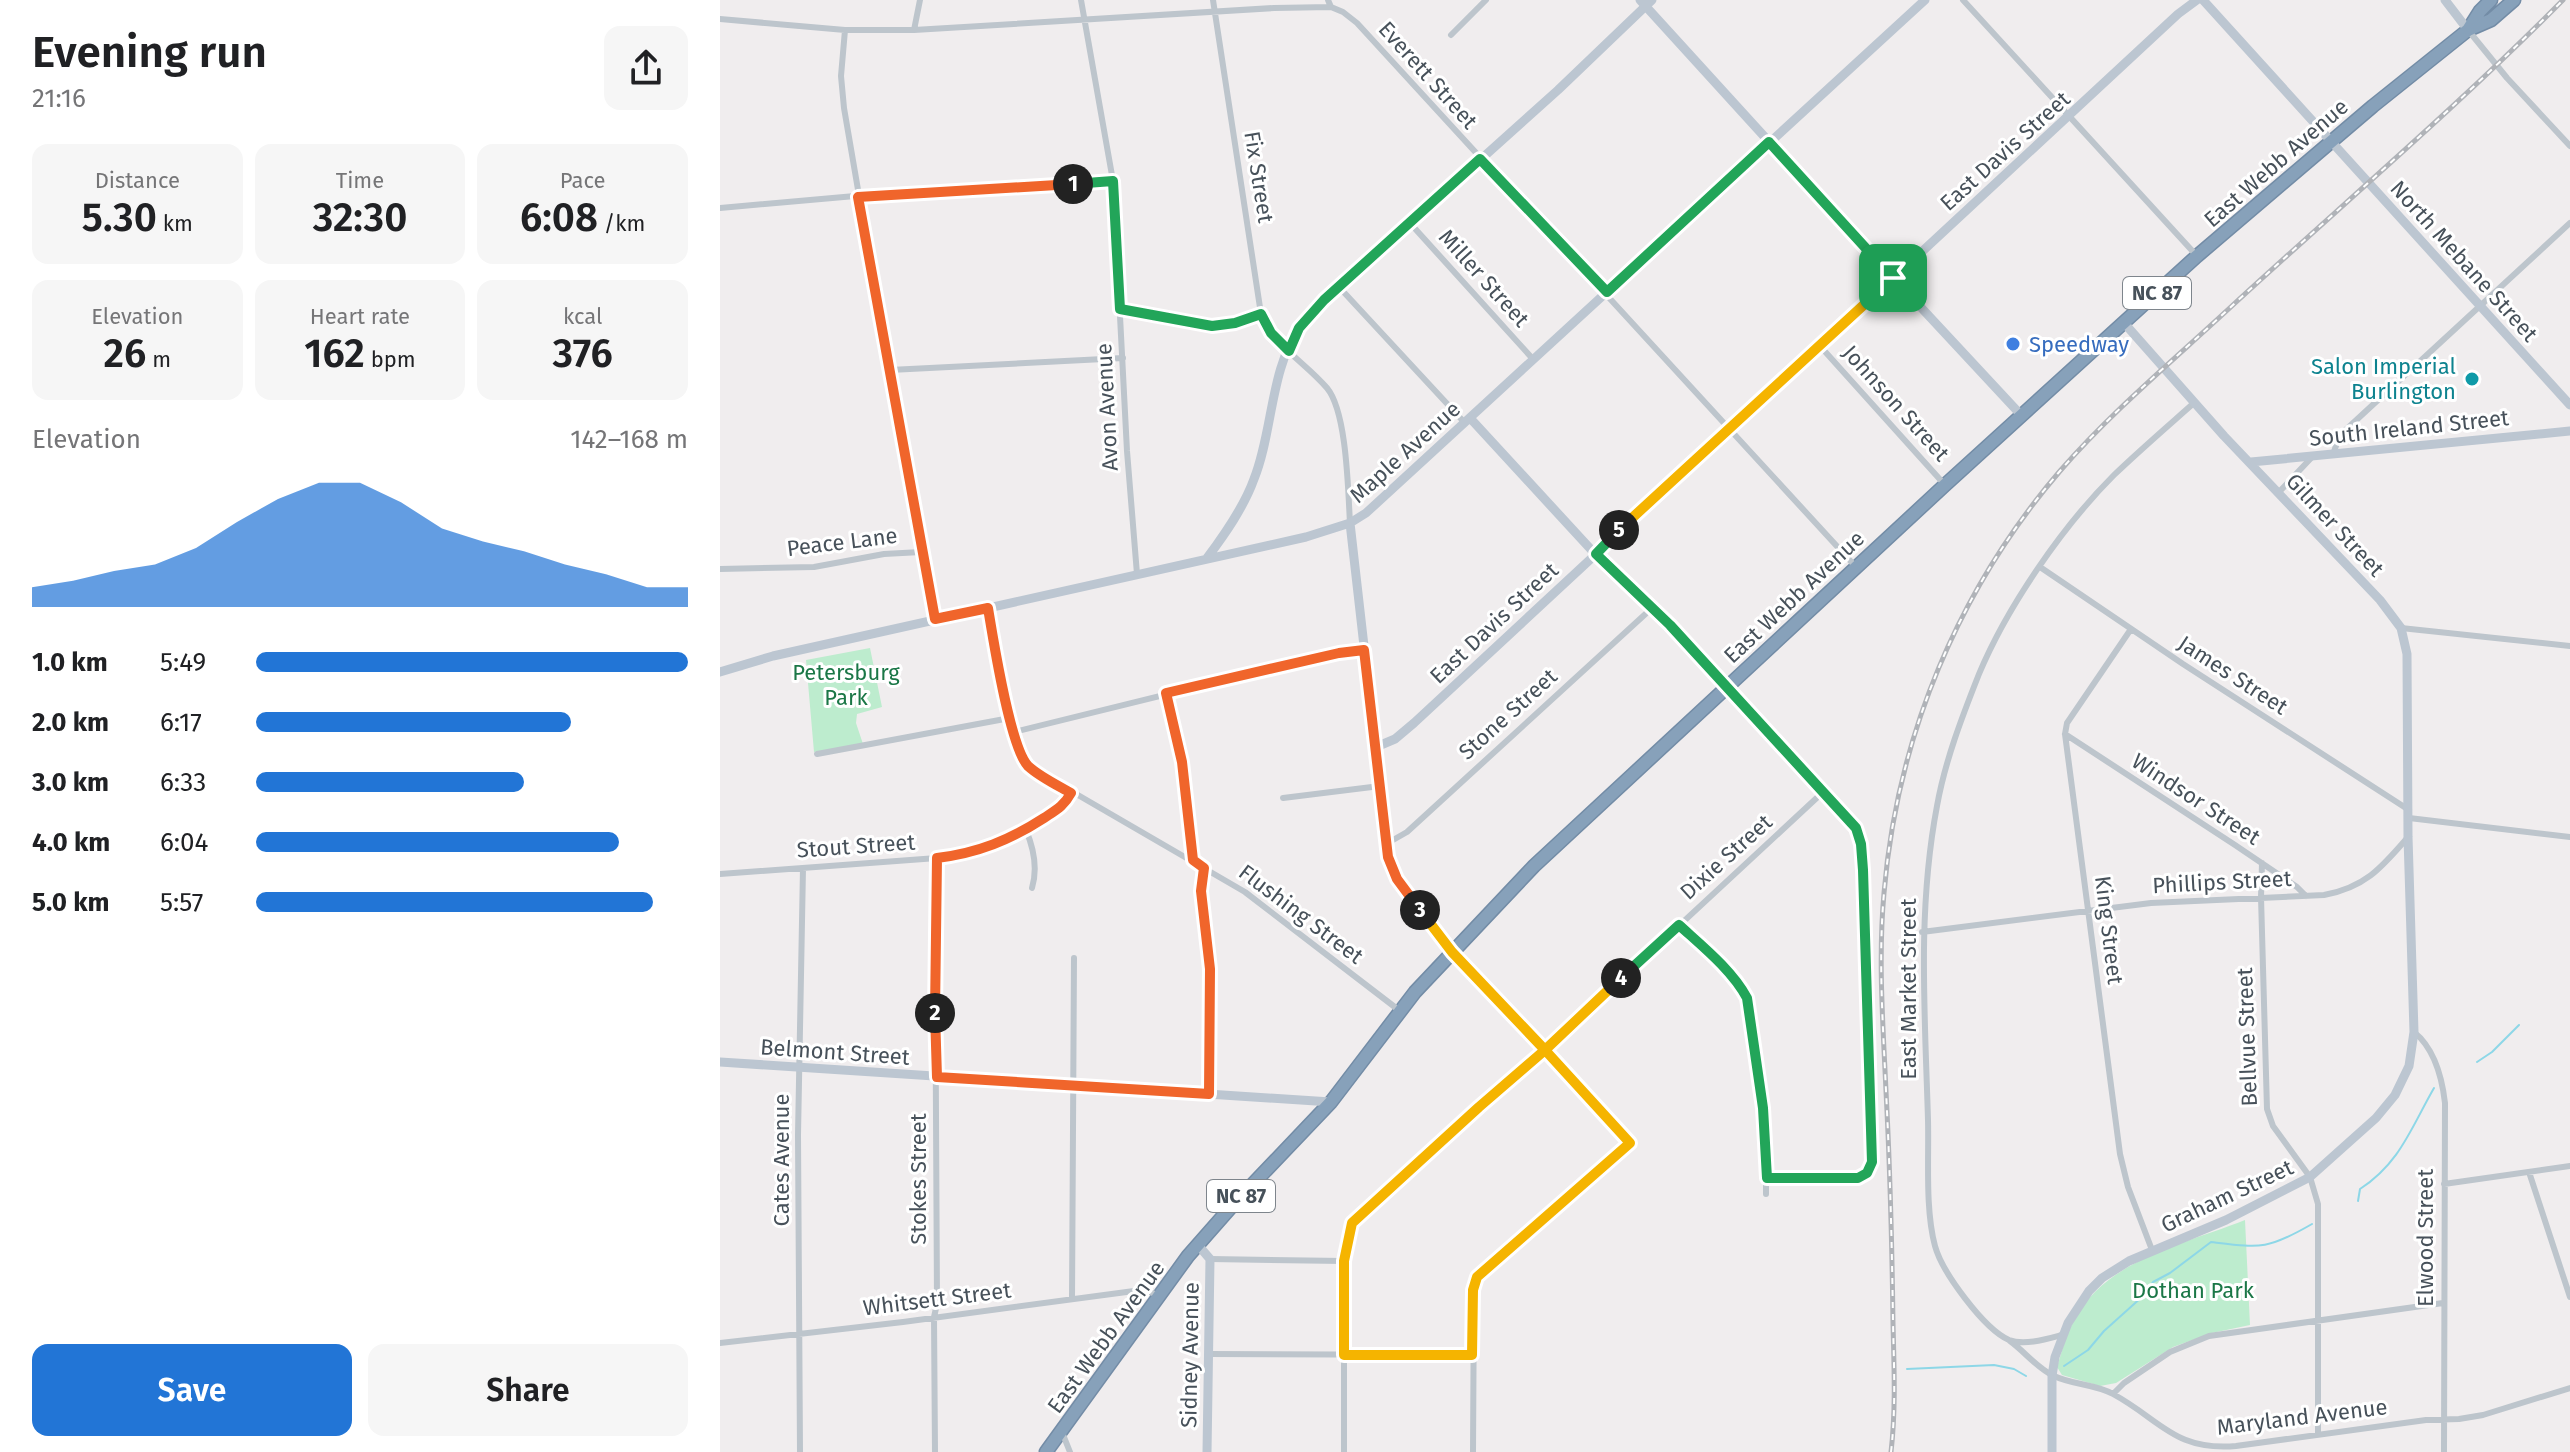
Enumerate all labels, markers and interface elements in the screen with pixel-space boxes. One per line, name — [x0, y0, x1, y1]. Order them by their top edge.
street label: Everett Street — [1373, 16, 1483, 134]
text: Evening run — [32, 26, 267, 79]
button: share — [604, 26, 688, 110]
text: 21:16 — [32, 83, 86, 114]
street label: East Davis Street — [1934, 85, 2076, 216]
street label: East Webb Avenue — [2198, 93, 2354, 233]
street label: Fix Street — [1238, 129, 1280, 225]
pin: 1 — [1053, 164, 1093, 204]
text: Distance — [95, 167, 180, 194]
text: Time — [336, 167, 384, 194]
text: Pace — [560, 167, 605, 194]
text: 1 — [1068, 170, 1078, 197]
street label: North Mebane Street — [2385, 175, 2543, 347]
text: 5.30 — [82, 194, 157, 242]
text: 32:30 — [313, 194, 407, 242]
text: 6:08 — [520, 194, 598, 242]
text: km — [157, 210, 193, 237]
text: /km — [598, 210, 645, 237]
street label: Miller Street — [1433, 224, 1535, 332]
pin — [1859, 244, 1927, 312]
icon: arrive — [1871, 256, 1915, 300]
road number: NC 87 — [2123, 277, 2191, 309]
text: Elevation — [91, 303, 183, 330]
text: Heart rate — [310, 303, 410, 330]
text: kcal — [563, 303, 602, 330]
text: 26 — [104, 330, 146, 378]
text: 162 — [304, 330, 365, 378]
text: 376 — [552, 330, 613, 378]
place label: Speedway — [2029, 331, 2129, 358]
marker: Speedway — [2004, 335, 2022, 353]
street label: Johnson Street — [1837, 339, 1955, 467]
street label: Avon Avenue — [1090, 342, 1124, 472]
text: m — [146, 346, 171, 373]
text: bpm — [365, 346, 416, 373]
place label: Salon Imperial Burlington — [2311, 353, 2456, 405]
marker: Salon Imperial Burlington — [2463, 370, 2481, 388]
street label: Maple Avenue — [1344, 395, 1466, 509]
street label: South Ireland Street — [2308, 404, 2510, 452]
text: Elevation — [32, 424, 141, 455]
text: 142–168 m — [570, 424, 688, 455]
street label: Gilmer Street — [2280, 468, 2390, 582]
pin: 5 — [1599, 510, 1639, 550]
text: 5 — [1613, 516, 1625, 543]
street label: Peace Lane — [785, 522, 899, 562]
street label: East Webb Avenue — [1718, 525, 1870, 669]
street label: East Davis Street — [1424, 557, 1564, 689]
street label: James Street — [2173, 630, 2293, 720]
text: 1.0 km — [32, 647, 108, 678]
text: 5:49 — [160, 647, 206, 678]
park label: Petersburg Park — [792, 659, 900, 711]
street label: Stone Street — [1453, 663, 1563, 765]
text: 2.0 km — [32, 707, 109, 738]
text: 6:17 — [160, 707, 202, 738]
street label: Windsor Street — [2127, 747, 2265, 851]
text: 3.0 km — [32, 767, 109, 798]
text: 6:33 — [160, 767, 206, 798]
street label: Dixie Street — [1674, 809, 1778, 905]
text: 4.0 km — [32, 827, 110, 858]
text: 6:04 — [160, 827, 208, 858]
street label: Stout Street — [796, 828, 916, 864]
street label: Flushing Street — [1233, 858, 1369, 970]
street label: Phillips Street — [2152, 865, 2292, 899]
street label: King Street — [2089, 874, 2129, 986]
text: 5.0 km — [32, 887, 110, 918]
text: 5:57 — [160, 887, 203, 918]
pin: 3 — [1400, 890, 1440, 930]
text: 3 — [1414, 896, 1426, 923]
street label: East Market Street — [1895, 898, 1922, 1080]
pin: 4 — [1601, 958, 1641, 998]
text: 4 — [1615, 964, 1627, 991]
street label: Bellvue Street — [2231, 967, 2263, 1107]
pin: 2 — [915, 993, 955, 1033]
text: 2 — [929, 999, 941, 1026]
street label: Belmont Street — [759, 1033, 911, 1071]
street label: Cates Avenue — [768, 1094, 795, 1226]
street label: Stokes Street — [905, 1113, 932, 1245]
street label: Graham Street — [2157, 1154, 2297, 1238]
street label: Elwood Street — [2412, 1169, 2439, 1307]
road number: NC 87 — [1207, 1180, 1275, 1212]
street label: East Webb Avenue — [1042, 1255, 1170, 1419]
street label: Whitsett Street — [861, 1277, 1013, 1321]
park label: Dothan Park — [2132, 1277, 2255, 1304]
street label: Sidney Avenue — [1175, 1282, 1205, 1428]
button: Save — [32, 1344, 352, 1436]
button: Share — [368, 1344, 688, 1436]
street label: Maryland Avenue — [2215, 1393, 2389, 1441]

